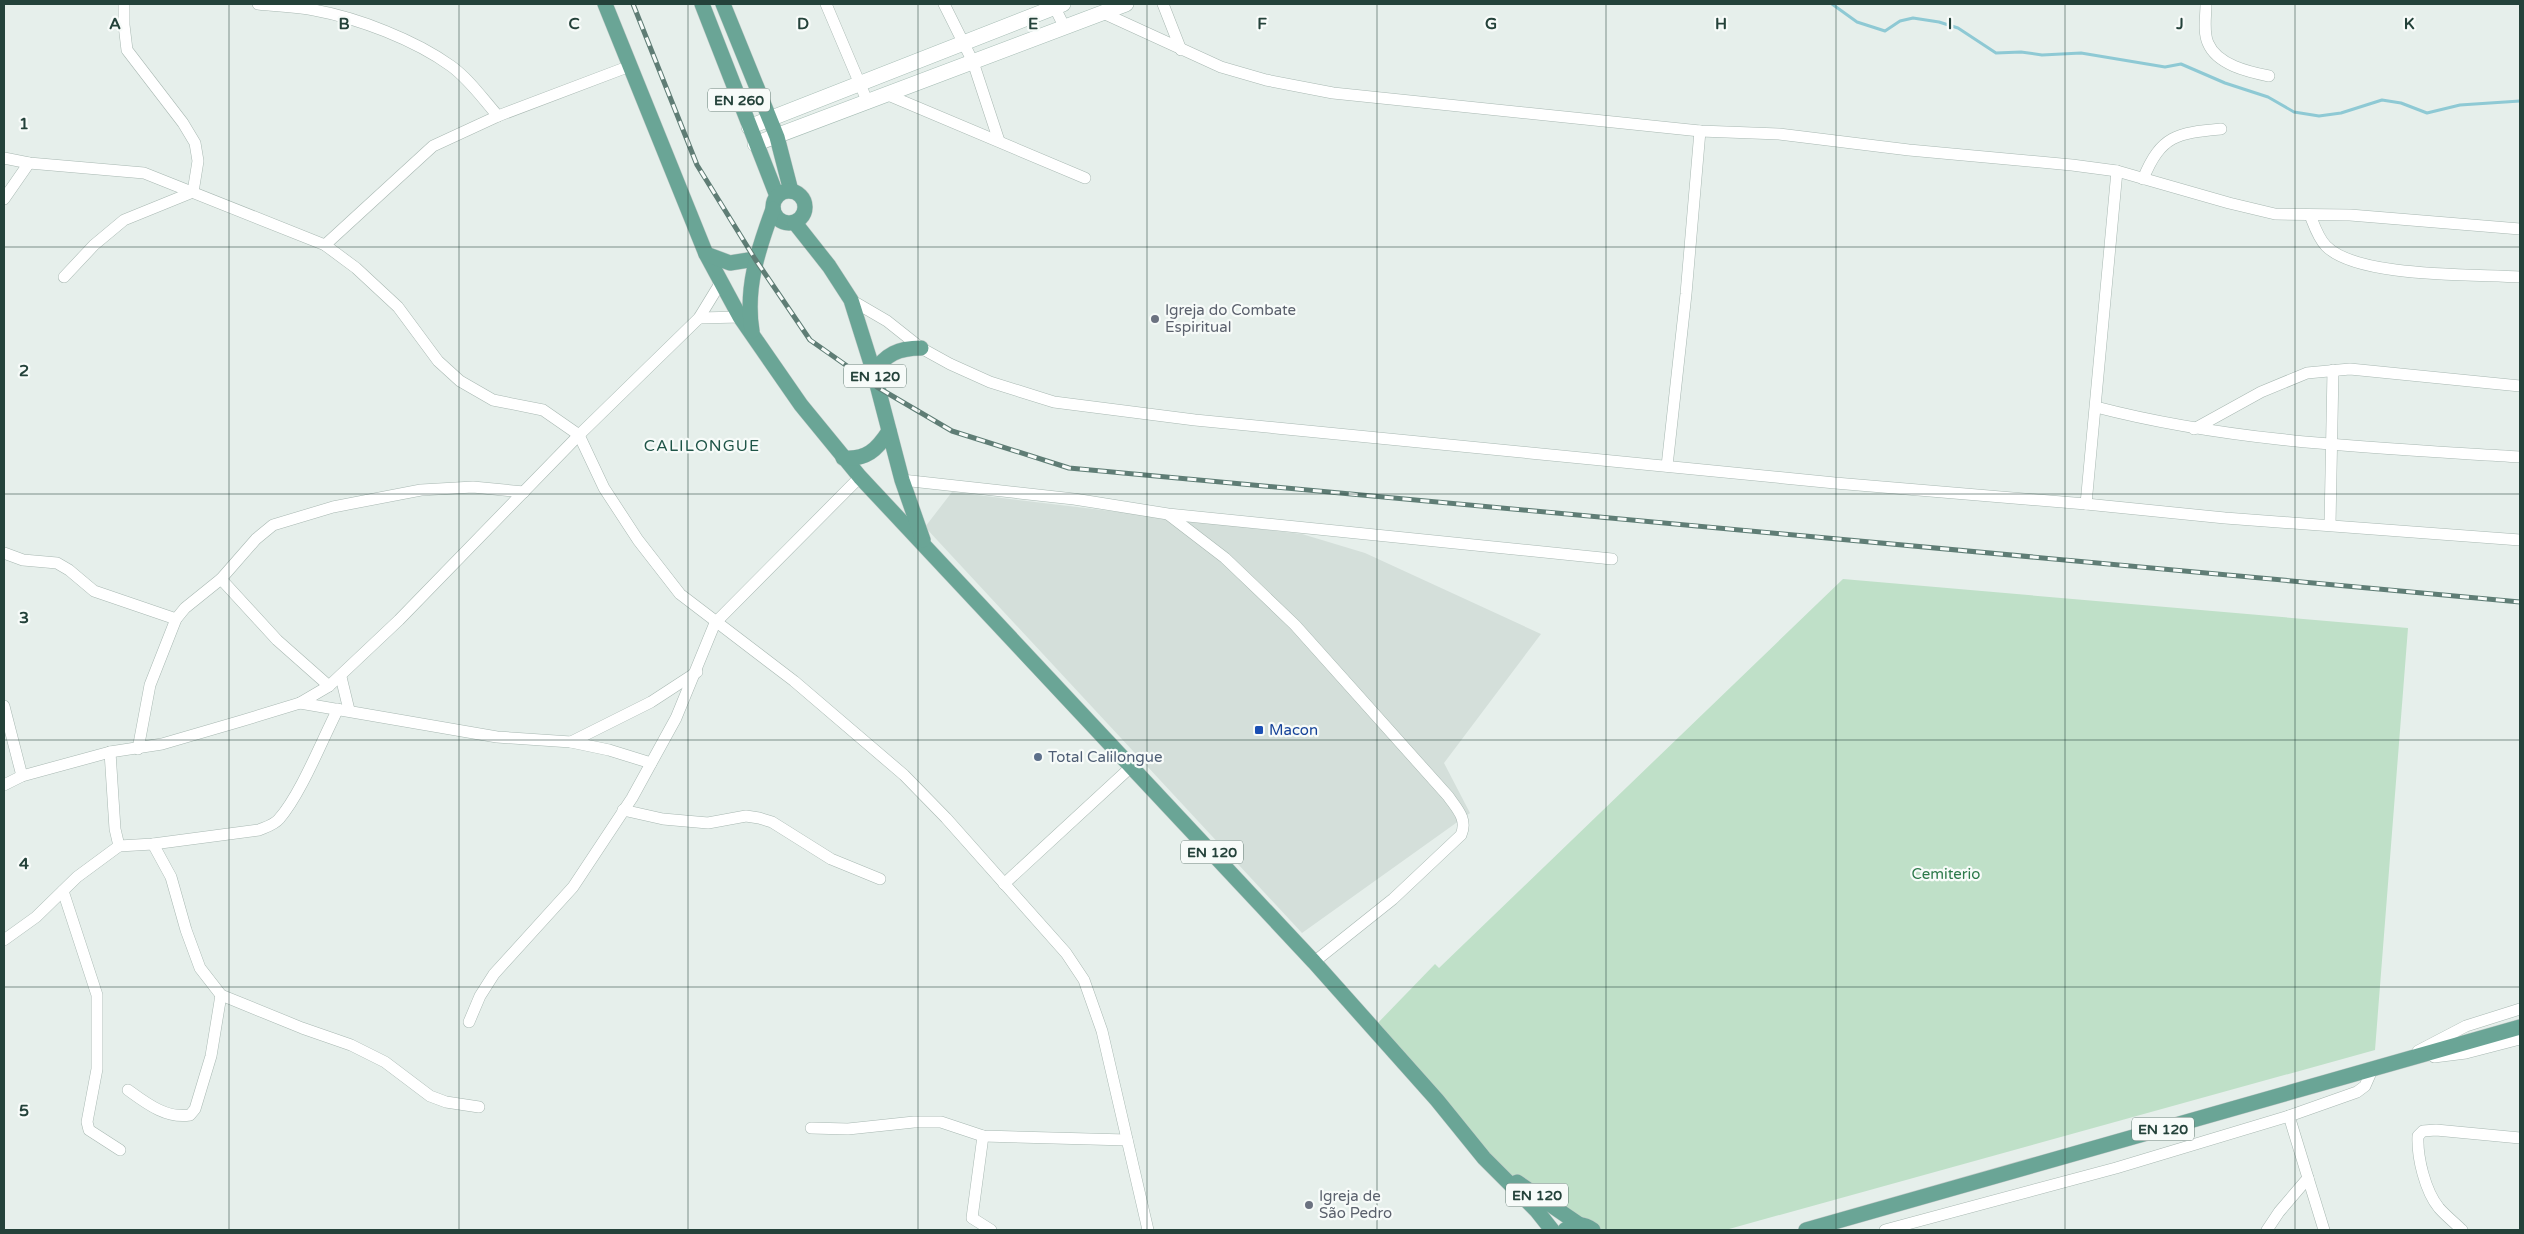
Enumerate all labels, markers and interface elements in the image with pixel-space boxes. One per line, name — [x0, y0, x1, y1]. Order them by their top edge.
text: A — [109, 14, 121, 34]
text: B — [338, 14, 350, 34]
text: C — [568, 14, 580, 34]
text: D — [797, 14, 809, 34]
text: E — [1028, 14, 1038, 34]
text: F — [1257, 14, 1267, 34]
text: G — [1485, 14, 1497, 34]
text: H — [1715, 14, 1727, 34]
text: I — [1948, 14, 1952, 34]
text: J — [2175, 14, 2184, 34]
text: K — [2404, 14, 2415, 34]
road number: EN 260 — [708, 88, 770, 112]
text: 1 — [19, 114, 29, 134]
place label: Igreja do Combate Espiritual — [1165, 301, 1296, 336]
marker: Igreja do Combate Espiritual — [1149, 313, 1161, 325]
text: 2 — [19, 361, 29, 381]
road number: EN 120 — [844, 364, 906, 388]
district label: CALILONGUE — [644, 436, 760, 456]
text: 3 — [19, 608, 29, 628]
place label: Macon — [1269, 721, 1318, 739]
marker: Macon — [1253, 724, 1265, 736]
place label: Total Calilongue — [1048, 748, 1162, 766]
marker: Total Calilongue — [1032, 751, 1044, 763]
road number: EN 120 — [1181, 840, 1243, 864]
text: 4 — [19, 854, 29, 874]
park label: Cemiterio — [1912, 865, 1980, 883]
text: 5 — [19, 1101, 29, 1121]
road number: EN 120 — [2132, 1118, 2194, 1140]
road number: EN 120 — [1506, 1184, 1568, 1206]
place label: Igreja de São Pedro — [1319, 1187, 1392, 1222]
marker: Igreja de São Pedro — [1303, 1199, 1315, 1211]

